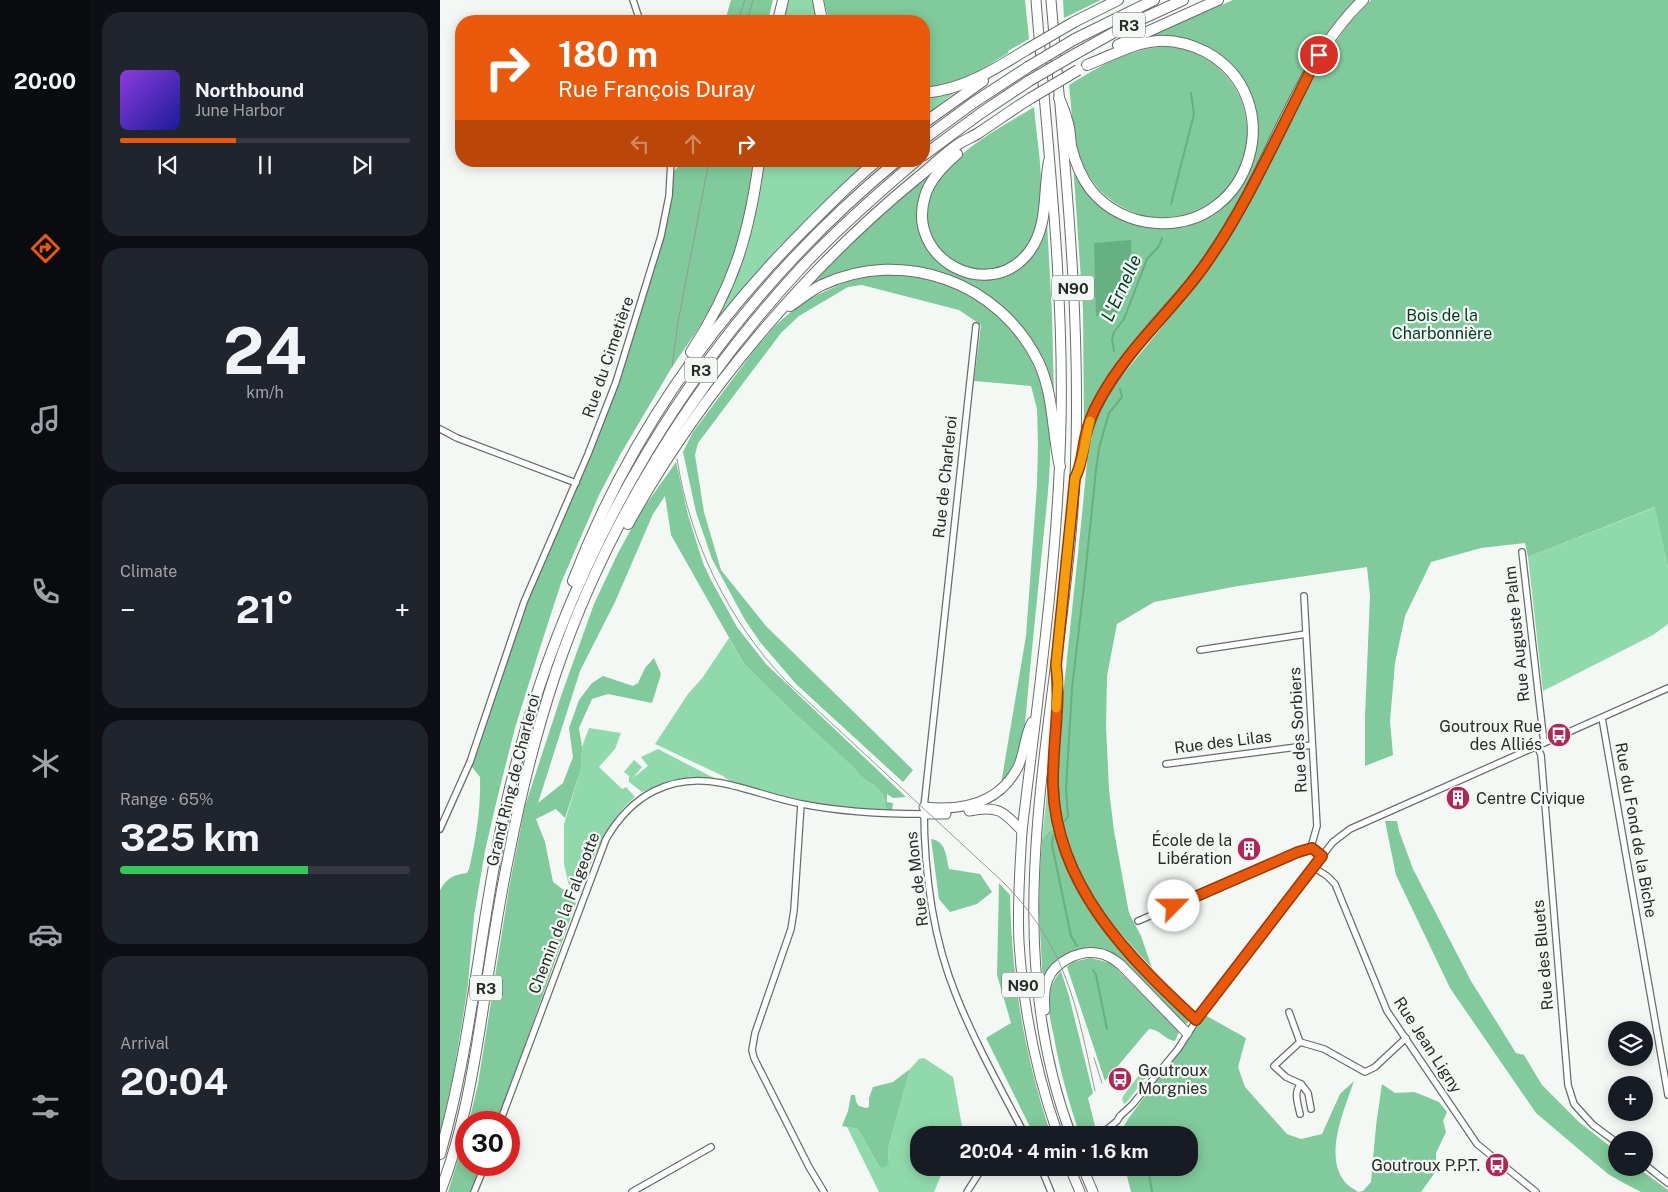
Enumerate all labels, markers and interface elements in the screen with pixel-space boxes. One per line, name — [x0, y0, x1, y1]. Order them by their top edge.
road number: R3 — [1113, 12, 1145, 38]
text: 180 m — [558, 34, 658, 75]
pin — [1298, 34, 1340, 76]
icon: right — [475, 35, 540, 100]
icon: arrive — [1305, 41, 1333, 69]
text: 20:00 — [14, 68, 76, 94]
text: Rue François Duray — [558, 76, 755, 102]
text: Northbound — [195, 79, 304, 101]
text: June Harbor — [195, 101, 285, 120]
icon: left — [626, 130, 654, 158]
icon: ahead — [679, 130, 707, 158]
icon: right — [732, 130, 760, 158]
icon: previous — [154, 151, 182, 179]
icon: pause — [251, 151, 279, 179]
icon: next — [348, 151, 376, 179]
icon: directions — [28, 231, 63, 266]
water label: L'Ernelle — [1096, 251, 1146, 325]
road number: N90 — [1052, 276, 1094, 300]
street label: Rue du Cimetière — [578, 294, 638, 420]
park label: Bois de la Charbonnière — [1392, 306, 1492, 343]
text: 24 — [223, 312, 307, 389]
road number: R3 — [685, 358, 717, 382]
text: km/h — [246, 383, 284, 402]
icon: music — [28, 402, 63, 437]
street label: Rue de Charleroi — [929, 415, 961, 539]
text: Climate — [120, 562, 177, 581]
street label: Rue Auguste Palm — [1500, 565, 1534, 703]
icon: phone — [28, 574, 63, 609]
text: 21° — [236, 587, 294, 632]
text: − — [120, 593, 136, 626]
text: + — [394, 593, 410, 626]
street label: Rue des Sorbiers — [1285, 667, 1311, 793]
street label: Grand Ring de Charleroi — [482, 692, 544, 868]
place label: Goutroux Rue des Alliés — [1439, 717, 1542, 754]
bus stop icon: Goutroux Rue des Alliés — [1546, 722, 1572, 748]
street label: Rue des Lilas — [1173, 727, 1273, 757]
street label: Rue du Fond de la Biche — [1611, 741, 1661, 919]
icon: climate — [28, 746, 63, 781]
building icon: Centre Civique — [1445, 785, 1471, 811]
place label: Centre Civique — [1476, 789, 1585, 808]
text: Range · 65% — [120, 790, 213, 809]
text: 325 km — [120, 815, 260, 860]
street label: Chemin de la Falgeotte — [524, 830, 604, 996]
place label: École de la Libération — [1151, 830, 1232, 868]
street label: Rue de Mons — [902, 831, 932, 927]
building icon: École de la Libération — [1236, 836, 1262, 862]
position arrow — [1147, 879, 1199, 931]
street label: Rue des Bluets — [1529, 899, 1557, 1011]
icon: car — [28, 917, 63, 952]
road number: N90 — [1002, 972, 1044, 998]
road number: R3 — [470, 976, 502, 1000]
street label: Rue Jean Ligny — [1390, 993, 1466, 1097]
map controls — [1608, 1021, 1653, 1176]
button: layers — [1608, 1021, 1653, 1066]
text: Arrival — [120, 1034, 169, 1053]
text: 20:04 — [120, 1059, 228, 1104]
place label: Goutroux Morgnies — [1138, 1061, 1208, 1098]
bus stop icon: Goutroux Morgnies — [1107, 1066, 1133, 1092]
button: + — [1608, 1076, 1653, 1121]
icon: filters — [28, 1089, 63, 1124]
speed limit sign: 30 — [455, 1111, 520, 1176]
button: − — [1608, 1131, 1653, 1176]
text: 20:04 · 4 min · 1.6 km — [959, 1140, 1149, 1162]
bus stop icon: Goutroux P.P.T. — [1484, 1152, 1510, 1178]
place label: Goutroux P.P.T. — [1371, 1156, 1480, 1175]

